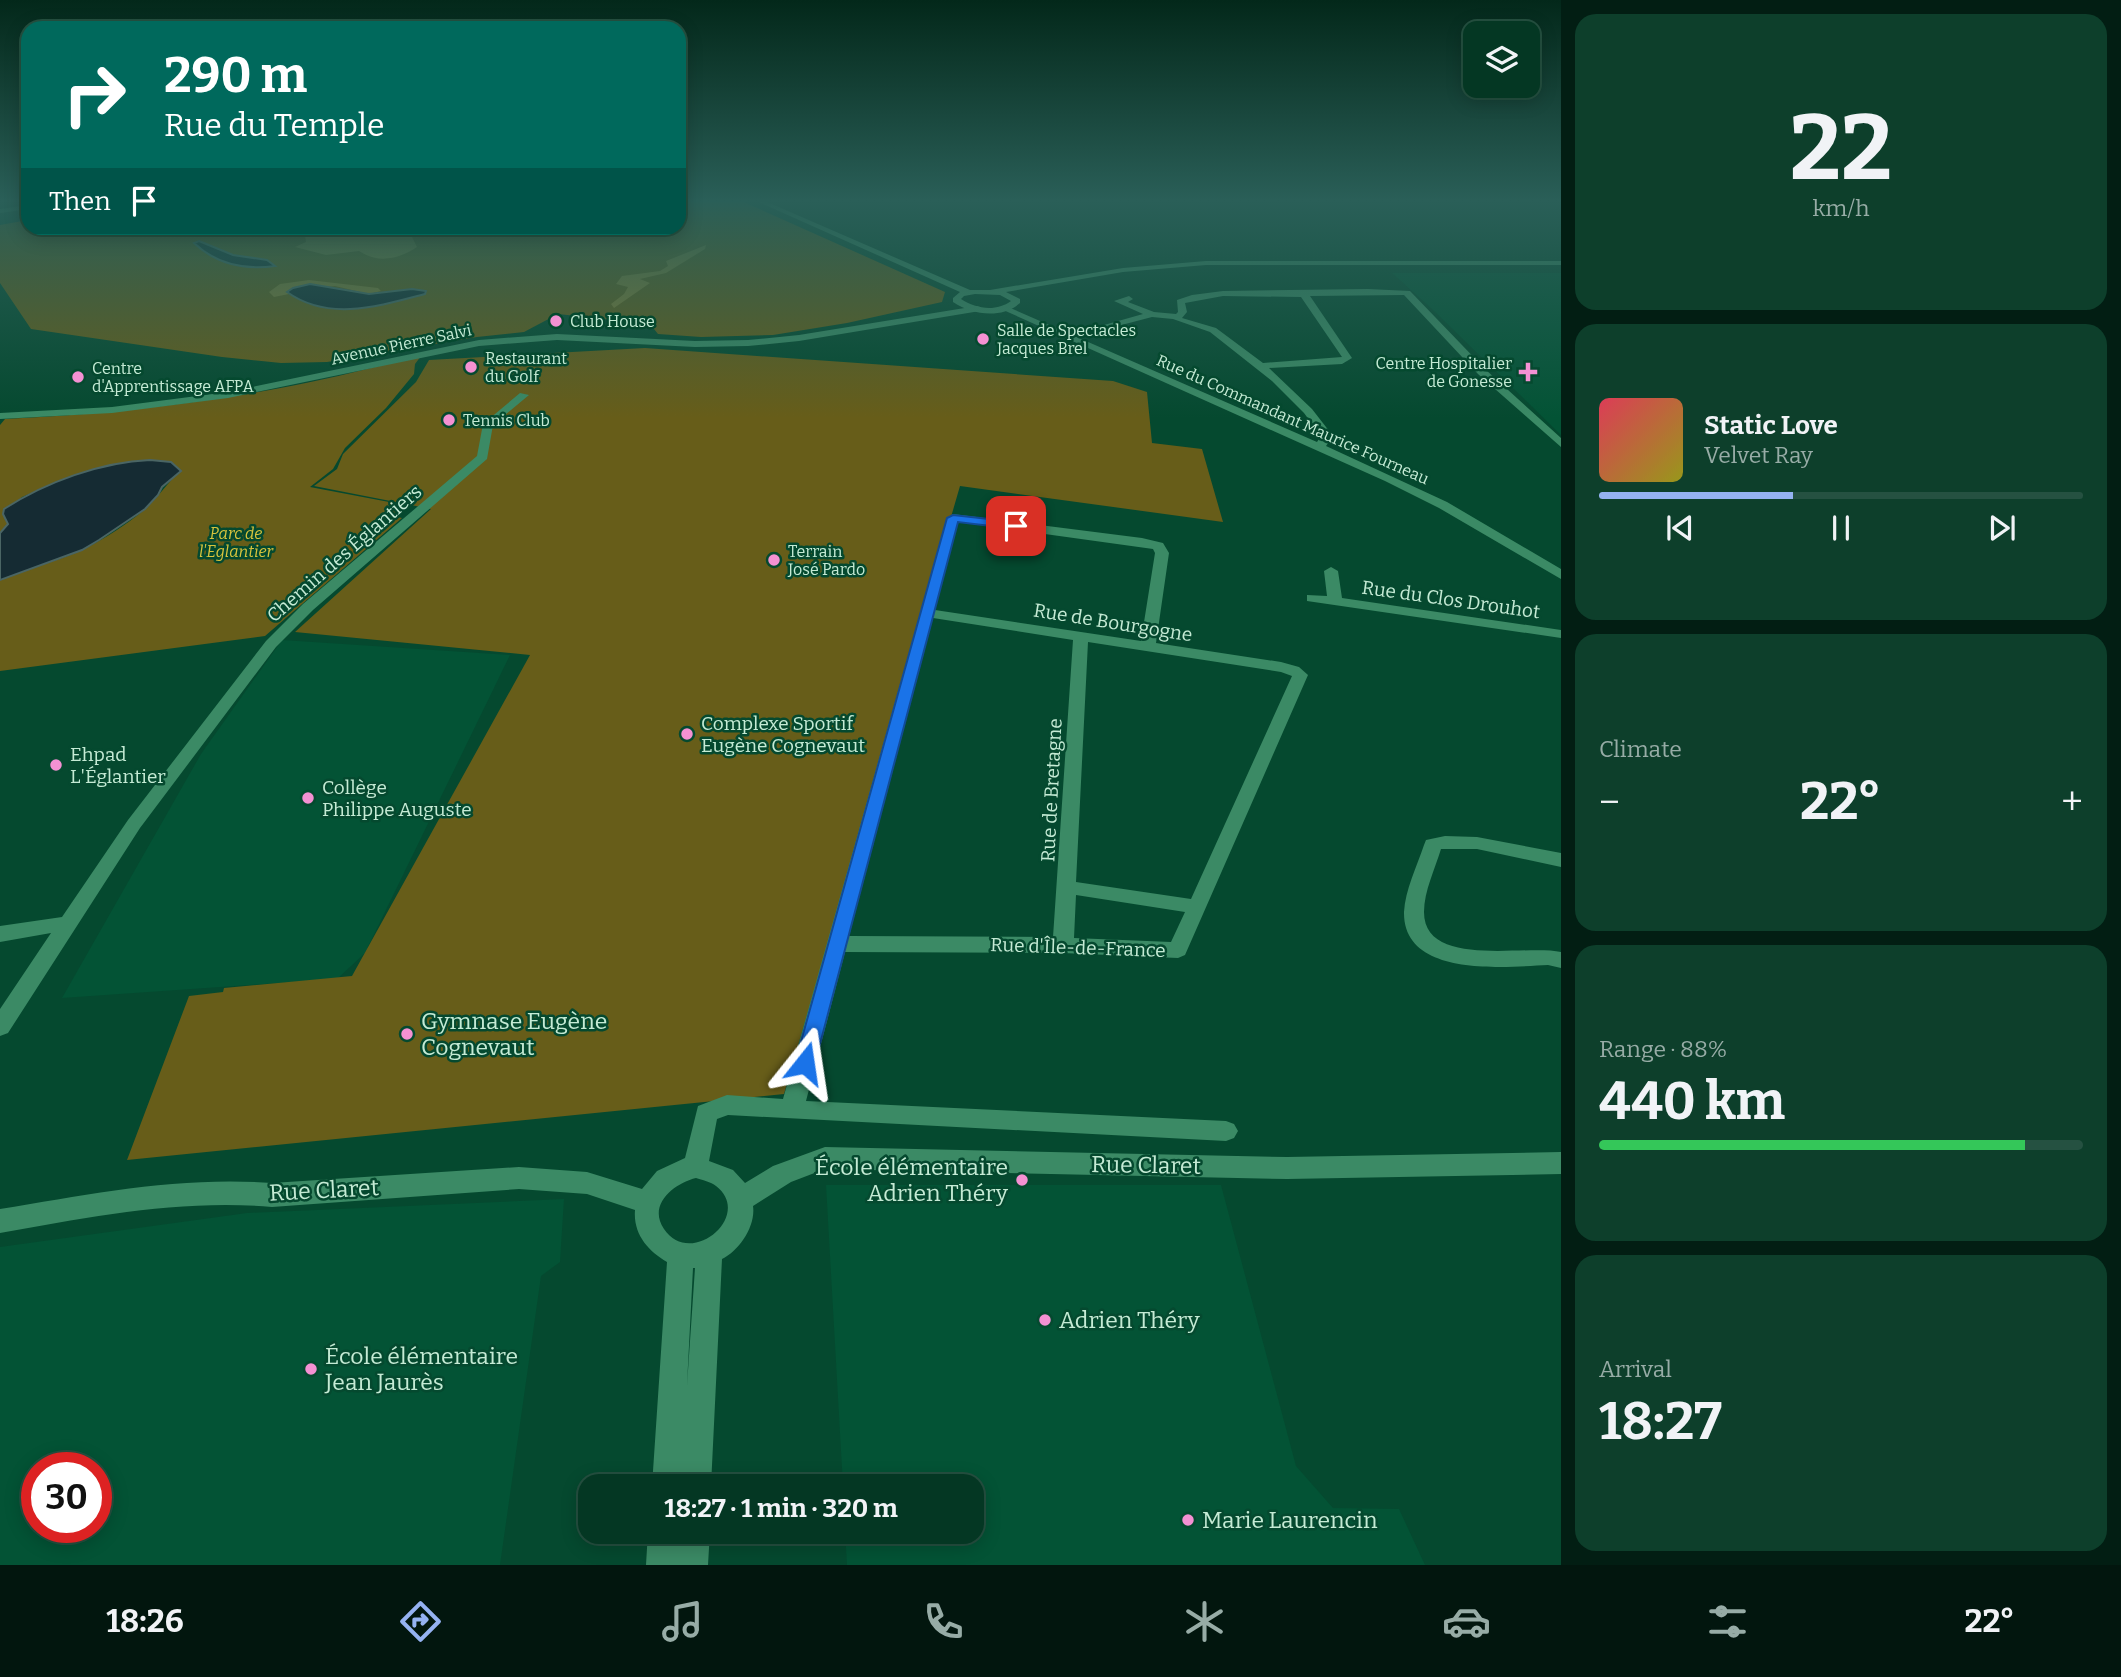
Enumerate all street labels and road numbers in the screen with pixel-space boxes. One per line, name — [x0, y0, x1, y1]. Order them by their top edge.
street label: Avenue Pierre Salvi — [329, 320, 473, 369]
street label: Rue du Commandant Maurice Fourneau — [1154, 351, 1432, 488]
street label: Chemin des Églantiers — [262, 480, 426, 627]
street label: Rue du Clos Drouhot — [1360, 576, 1542, 623]
street label: Rue de Bourgogne — [1032, 599, 1194, 646]
street label: Rue de Bretagne — [1036, 718, 1067, 862]
street label: Rue d'Île-de-France — [990, 933, 1166, 962]
street label: Rue Claret — [1091, 1150, 1201, 1180]
street label: Rue Claret — [268, 1173, 380, 1207]

